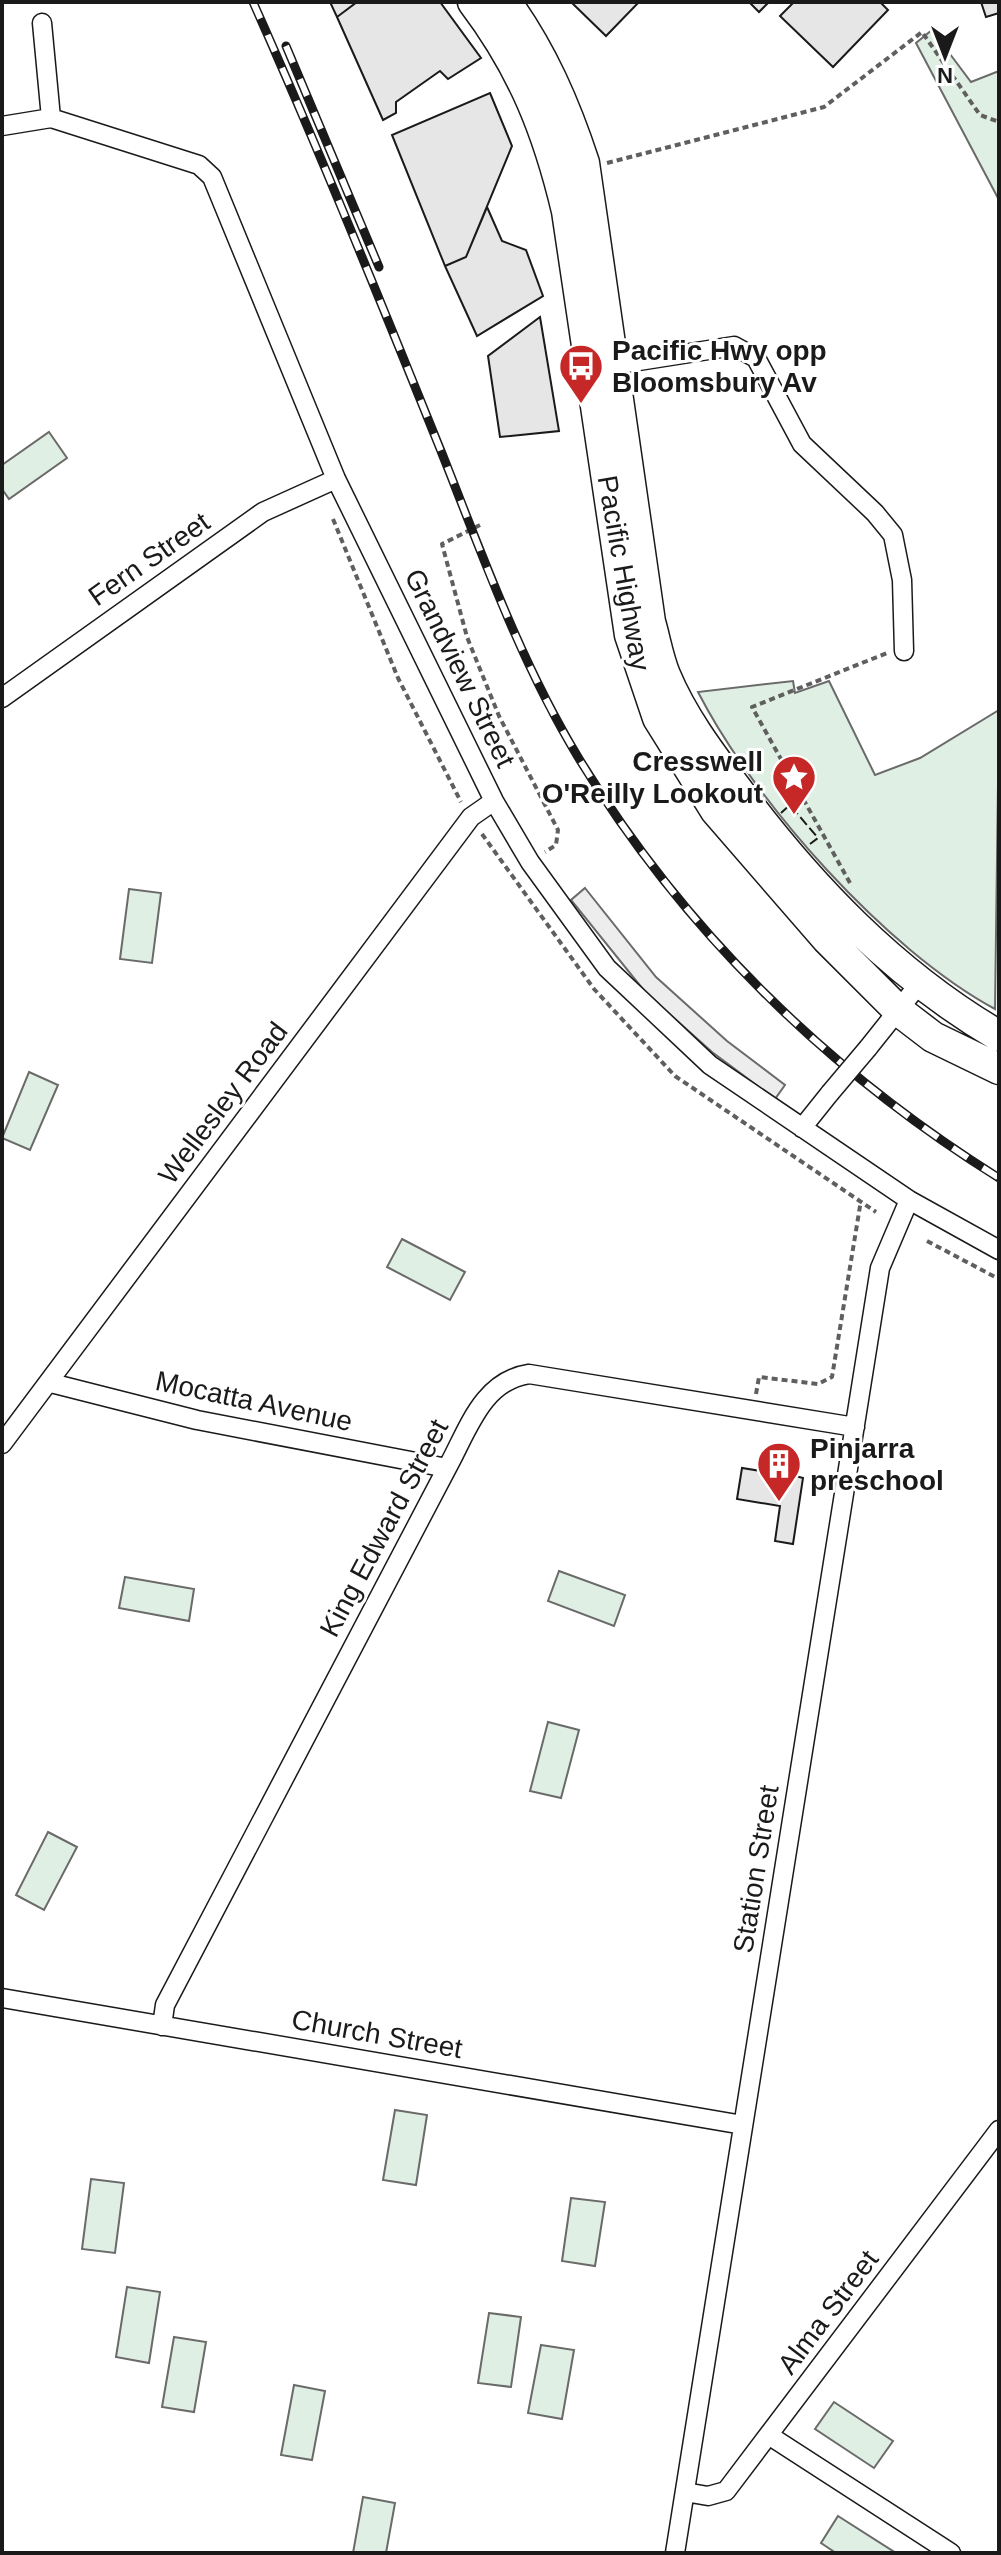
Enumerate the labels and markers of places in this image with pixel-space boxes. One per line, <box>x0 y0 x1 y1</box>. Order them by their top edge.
place label: Pacific Hwy opp Bloomsbury Av <box>612 335 827 398</box>
bus stop icon: Pacific Hwy opp Bloomsbury Av <box>557 342 605 405</box>
place label: Cresswell O'Reilly Lookout <box>542 746 763 809</box>
place icon: Cresswell O'Reilly Lookout <box>770 753 818 816</box>
place label: Pinjarra preschool <box>810 1433 944 1496</box>
building icon: Pinjarra preschool <box>755 1440 803 1503</box>

